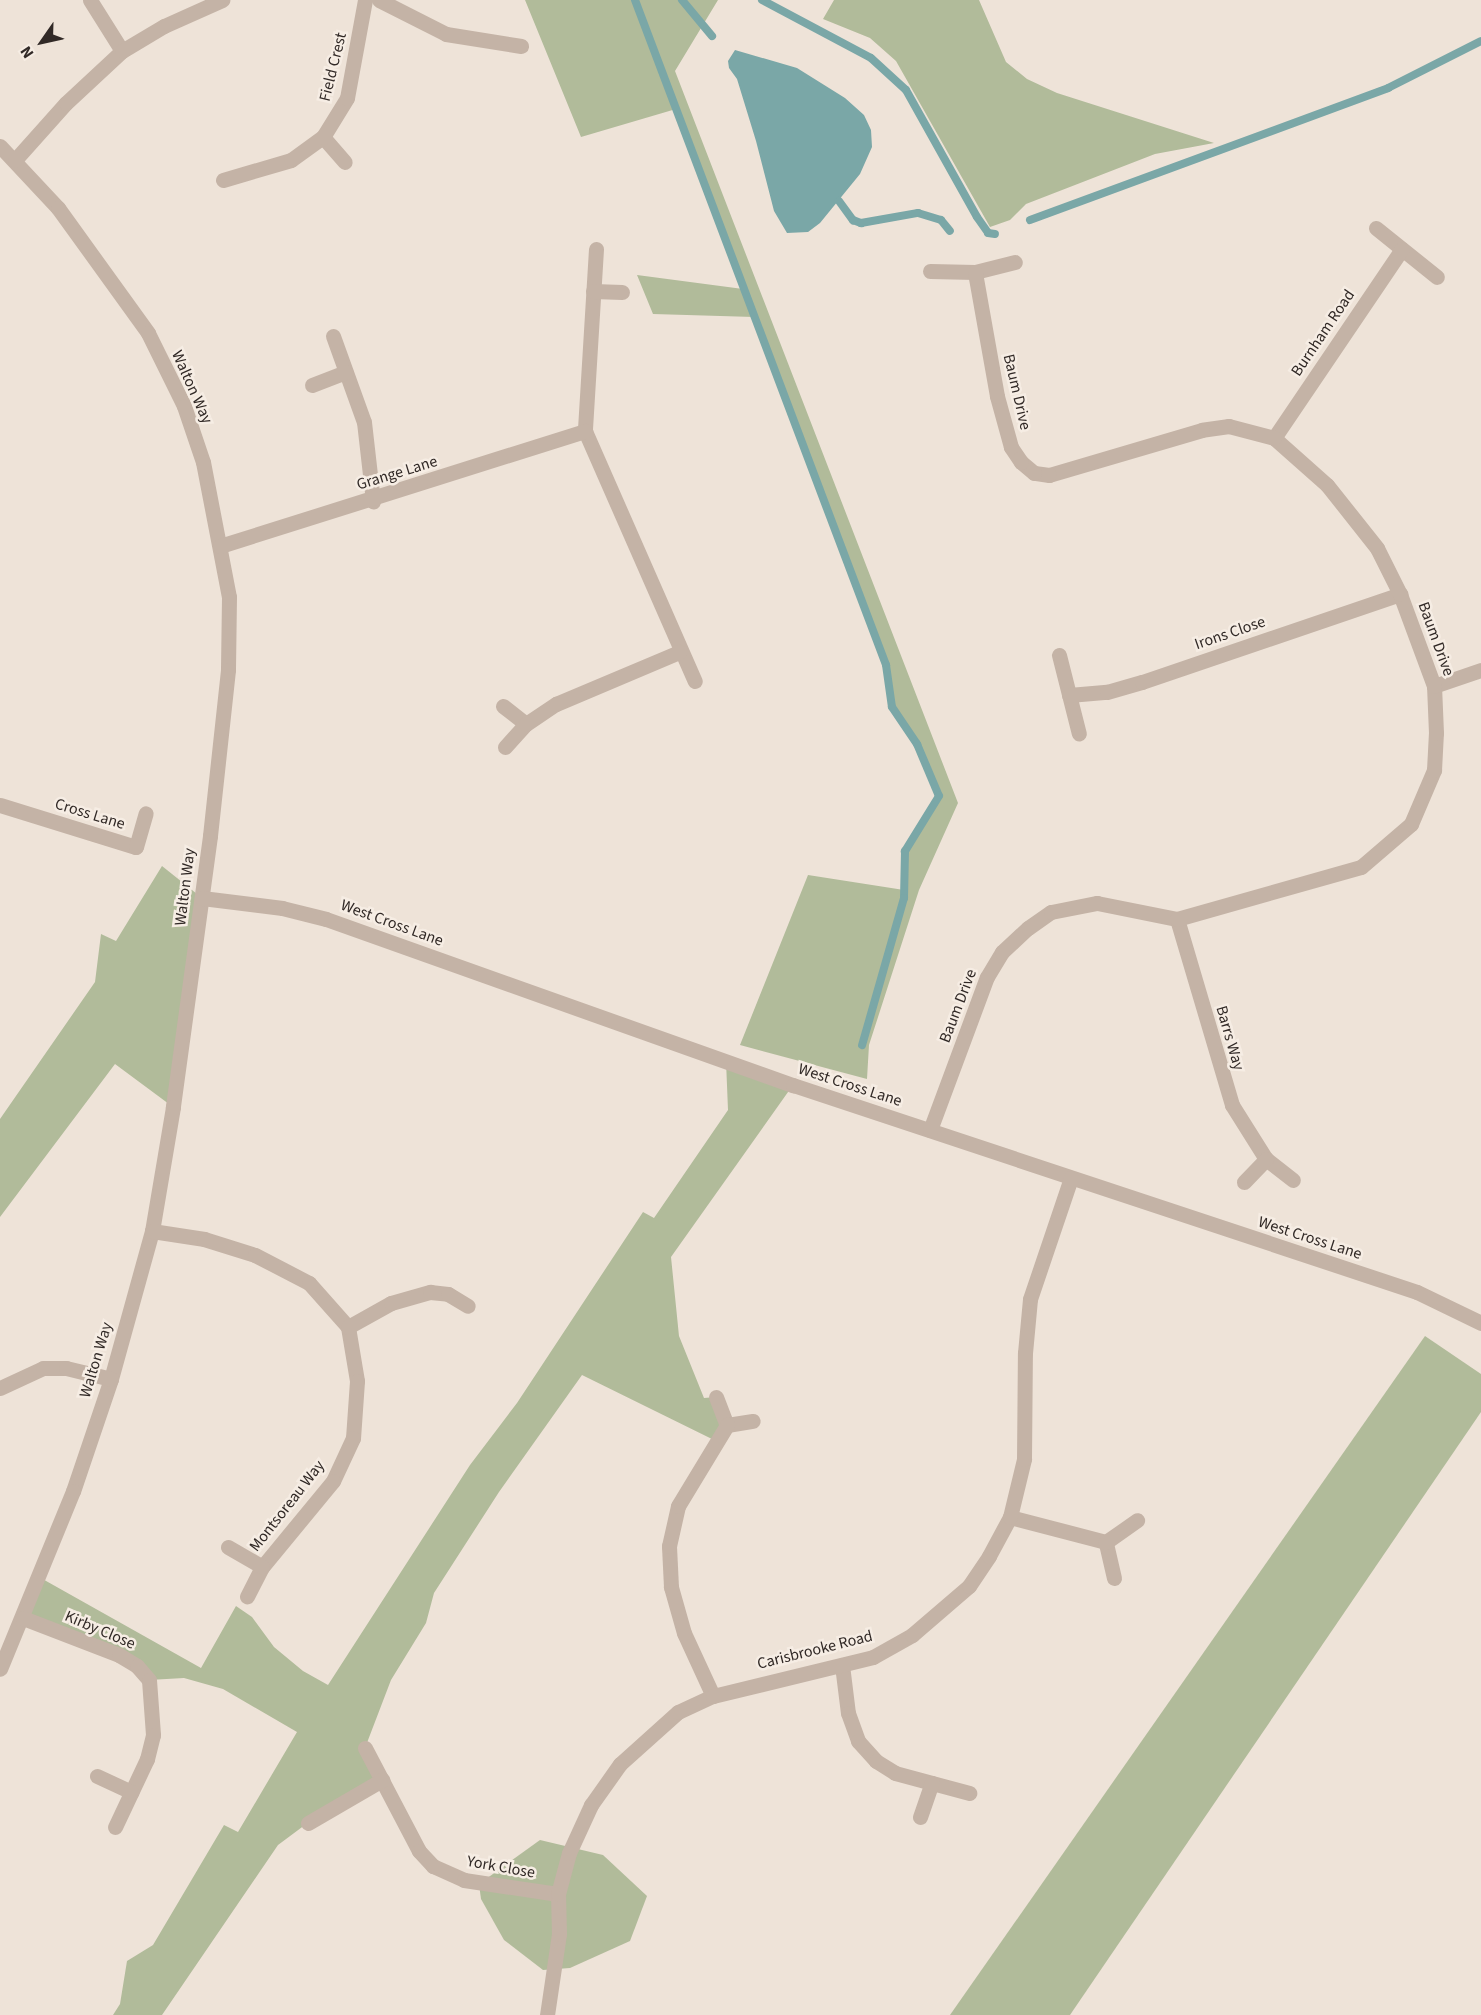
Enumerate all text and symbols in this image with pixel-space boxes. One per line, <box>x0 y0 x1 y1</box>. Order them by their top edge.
north arrow <box>12 12 72 72</box>
street label: Field Crest <box>315 31 351 103</box>
text: N <box>15 42 39 63</box>
street label: Burnham Road <box>1287 286 1359 380</box>
street label: Walton Way <box>167 347 217 427</box>
street label: Baum Drive <box>999 352 1035 432</box>
street label: Grange Lane <box>354 452 440 494</box>
street label: Baum Drive <box>1414 599 1458 679</box>
street label: Irons Close <box>1192 612 1268 654</box>
street label: Cross Lane <box>53 794 127 834</box>
street label: Walton Way <box>171 847 199 927</box>
street label: West Cross Lane <box>338 896 446 950</box>
street label: Baum Drive <box>935 966 981 1046</box>
street label: Barrs Way <box>1212 1004 1248 1072</box>
street label: West Cross Lane <box>796 1059 904 1111</box>
street label: West Cross Lane <box>1256 1212 1364 1264</box>
street label: Walton Way <box>75 1320 117 1400</box>
street label: Montsoreau Way <box>245 1457 329 1555</box>
street label: Kirby Close <box>62 1607 138 1653</box>
street label: Carisbrooke Road <box>755 1626 875 1674</box>
street label: York Close <box>465 1852 537 1882</box>

